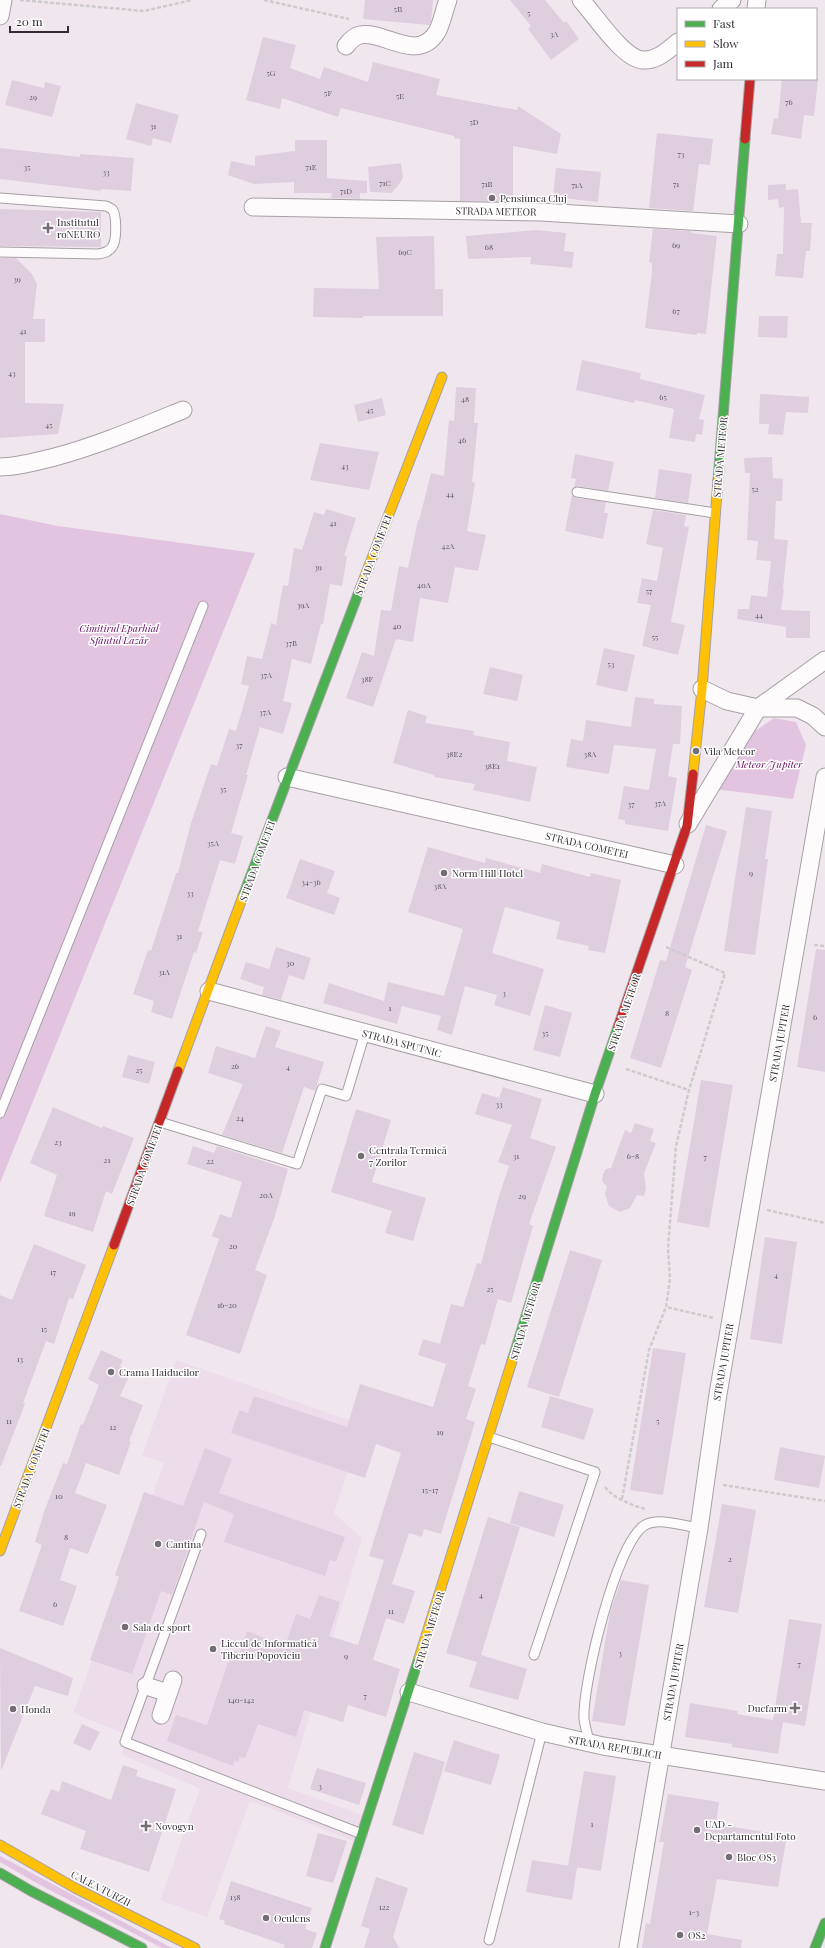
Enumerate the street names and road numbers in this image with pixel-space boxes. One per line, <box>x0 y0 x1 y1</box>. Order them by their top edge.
street label: STRADA METEOR <box>455 203 537 219</box>
street label: STRADA METEOR <box>710 416 731 498</box>
street label: STRADA COMETEI <box>351 513 395 597</box>
street label: STRADA COMETEI <box>236 819 278 903</box>
street label: STRADA COMETEI <box>544 829 630 861</box>
street label: STRADA METEOR <box>604 971 644 1053</box>
street label: STRADA JUPITER <box>765 1003 793 1083</box>
street label: STRADA SPUTNIC <box>361 1026 443 1060</box>
street label: STRADA COMETEI <box>123 1123 165 1207</box>
street label: STRADA METEOR <box>506 1280 544 1362</box>
street label: STRADA JUPITER <box>709 1322 737 1402</box>
street label: STRADA COMETEI <box>9 1426 53 1510</box>
street label: STRADA METEOR <box>410 1589 448 1671</box>
street label: STRADA JUPITER <box>659 1642 687 1722</box>
street label: STRADA REPUBLICII <box>567 1732 663 1762</box>
street label: CALEA TURZII <box>69 1867 133 1909</box>

